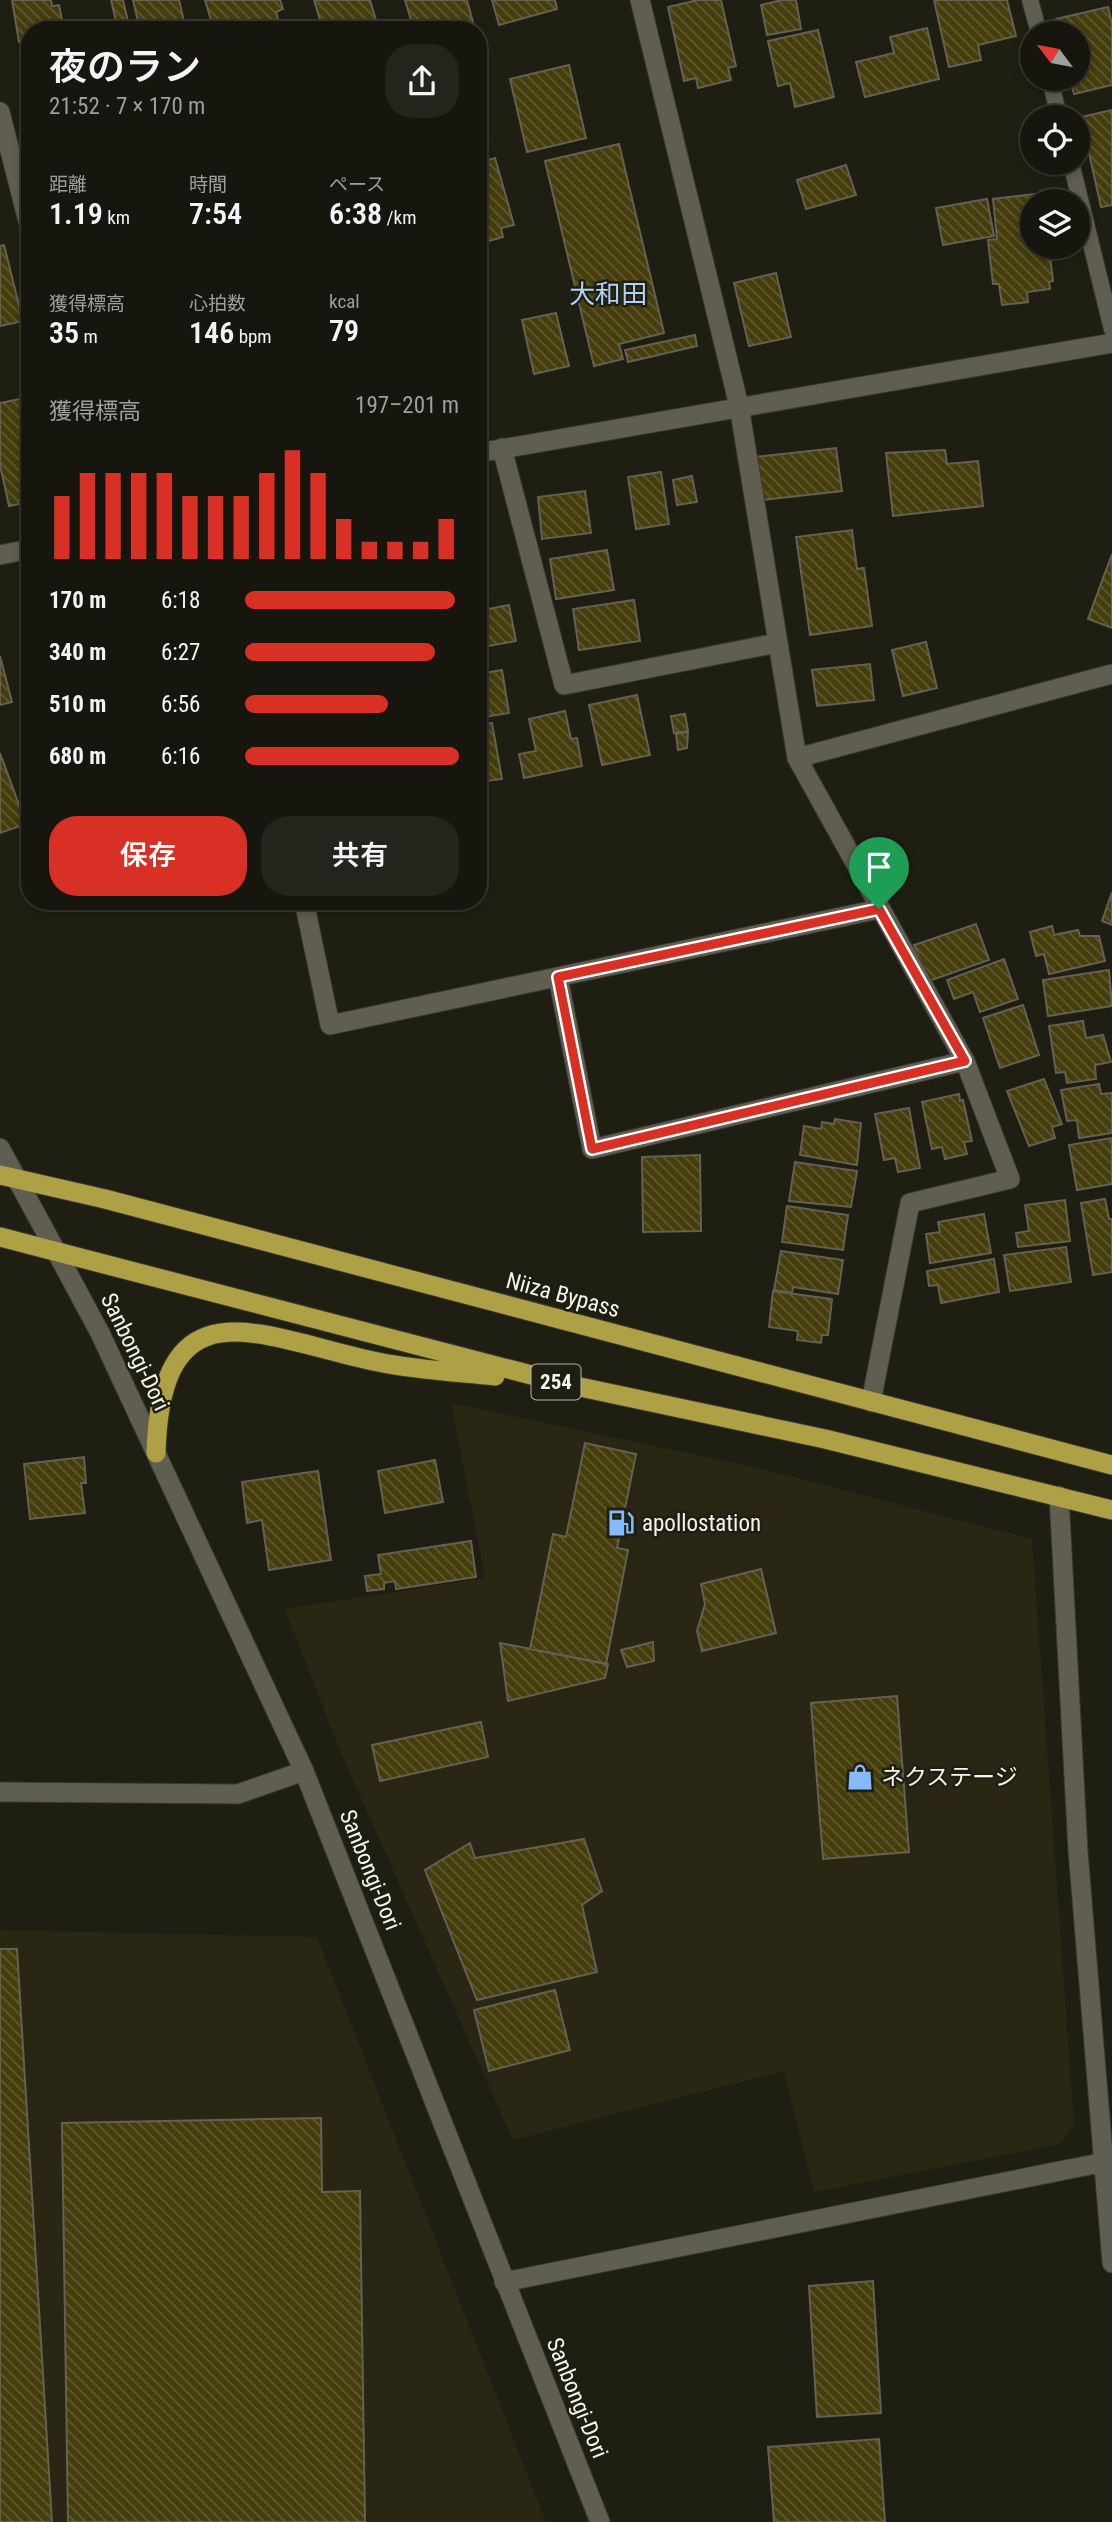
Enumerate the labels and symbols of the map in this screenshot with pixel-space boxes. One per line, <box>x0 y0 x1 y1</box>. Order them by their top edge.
north arrow <box>1020 21 1090 91</box>
district label: 大和田 <box>569 279 647 309</box>
pin <box>849 837 909 909</box>
street label: Niiza Bypass <box>503 1267 623 1323</box>
street label: Sanbongi-Dori <box>95 1289 175 1415</box>
road number: 254 <box>532 1364 580 1400</box>
fuel station icon: apollostation <box>606 1508 636 1538</box>
place label: apollostation <box>642 1510 761 1537</box>
shop icon: ネクステージ <box>845 1762 875 1792</box>
place label: ネクステージ <box>881 1764 1018 1791</box>
street label: Sanbongi-Dori <box>334 1806 406 1934</box>
street label: Sanbongi-Dori <box>541 2334 613 2462</box>

